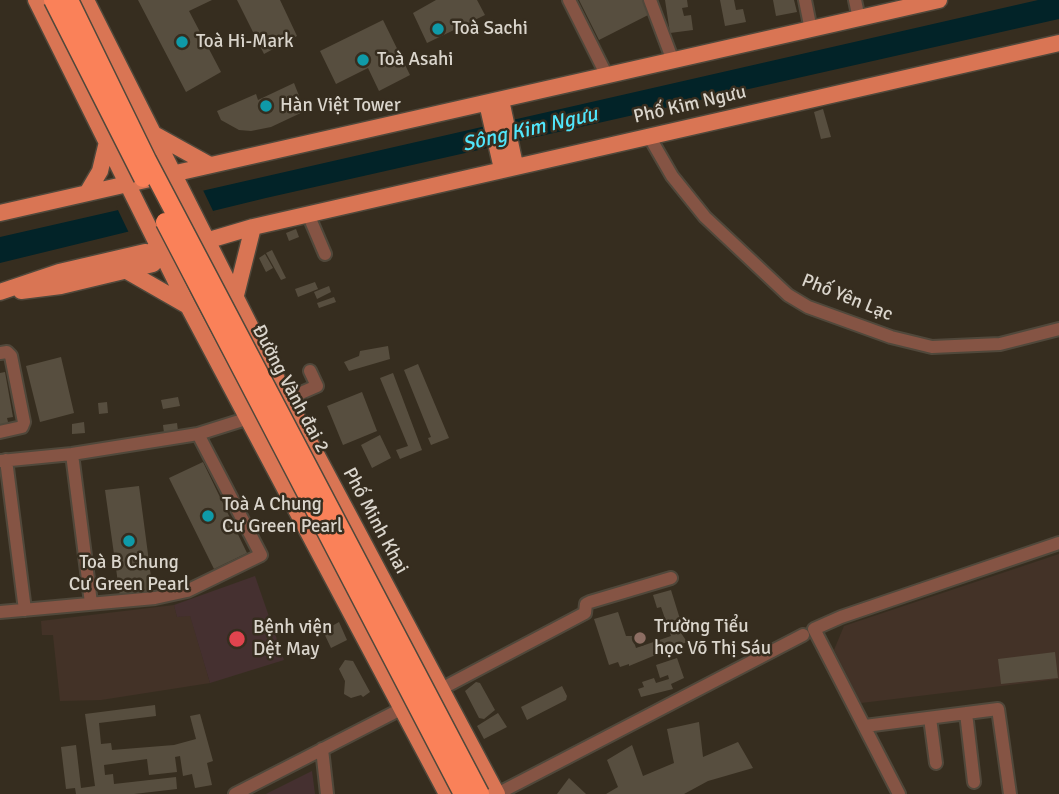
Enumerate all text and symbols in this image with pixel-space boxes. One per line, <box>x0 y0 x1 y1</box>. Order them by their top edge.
place label: Toà Sachi <box>452 18 528 40</box>
marker: Toà Sachi <box>430 21 446 37</box>
place label: Toà Hi-Mark <box>196 31 294 53</box>
marker: Toà Hi-Mark <box>174 34 190 50</box>
place label: Toà Asahi <box>377 49 454 71</box>
marker: Toà Asahi <box>355 52 371 68</box>
street label: Phố Kim Ngưu <box>631 81 749 129</box>
place label: Hàn Việt Tower <box>280 95 401 117</box>
marker: Hàn Việt Tower <box>258 98 274 114</box>
water label: Sông Kim Ngưu <box>460 102 600 158</box>
street label: Phố Yên Lạc <box>798 269 896 327</box>
street label: Đường Vành đai 2 <box>247 321 333 457</box>
street label: Phố Minh Khai <box>337 464 413 578</box>
place label: Toà A Chung Cư Green Pearl <box>222 494 343 538</box>
marker: Toà A Chung Cư Green Pearl <box>200 508 216 524</box>
marker: Toà B Chung Cư Green Pearl <box>121 533 137 549</box>
place label: Toà B Chung Cư Green Pearl <box>69 552 189 596</box>
place label: Trường Tiểu học Võ Thị Sáu <box>654 616 771 660</box>
place label: Bệnh viện Dệt May <box>253 617 332 661</box>
marker: Bệnh viện Dệt May <box>227 629 247 649</box>
marker: Trường Tiểu học Võ Thị Sáu <box>632 630 648 646</box>

